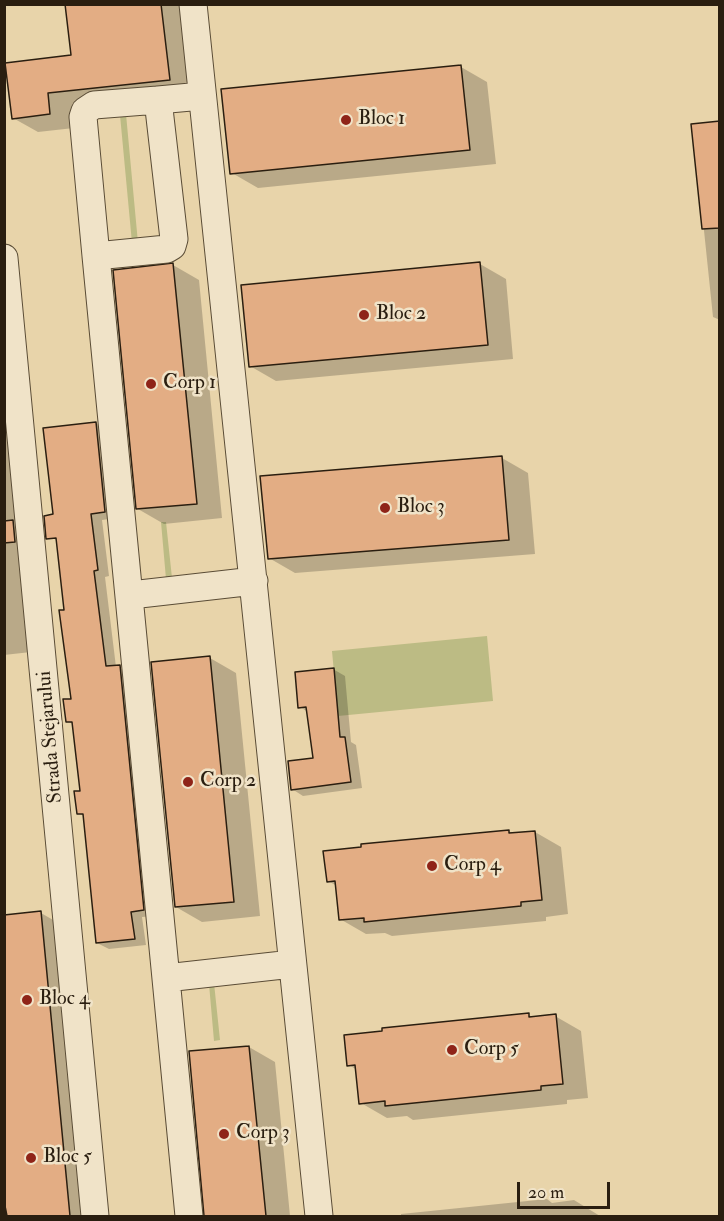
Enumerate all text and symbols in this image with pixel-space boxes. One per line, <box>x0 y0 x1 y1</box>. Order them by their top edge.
place label: Bloc 1 <box>358 108 405 132</box>
marker: Bloc 1 <box>339 113 353 127</box>
place label: Bloc 2 <box>376 303 426 327</box>
marker: Bloc 2 <box>357 308 371 322</box>
place label: Corp 1 <box>163 372 216 396</box>
marker: Corp 1 <box>144 377 158 391</box>
place label: Bloc 3 <box>397 496 445 520</box>
marker: Bloc 3 <box>378 501 392 515</box>
street label: Strada Stejarului <box>33 670 69 804</box>
place label: Corp 2 <box>200 770 256 794</box>
marker: Corp 2 <box>181 775 195 789</box>
place label: Corp 4 <box>444 854 501 878</box>
marker: Corp 4 <box>425 859 439 873</box>
place label: Bloc 4 <box>39 988 90 1012</box>
marker: Bloc 4 <box>20 993 34 1007</box>
place label: Corp 5 <box>464 1038 519 1062</box>
marker: Corp 5 <box>445 1043 459 1057</box>
place label: Corp 3 <box>236 1122 290 1146</box>
marker: Corp 3 <box>217 1127 231 1141</box>
place label: Bloc 5 <box>43 1146 92 1170</box>
marker: Bloc 5 <box>24 1151 38 1165</box>
scale bar <box>520 1170 613 1208</box>
text: 20 m <box>528 1181 564 1204</box>

